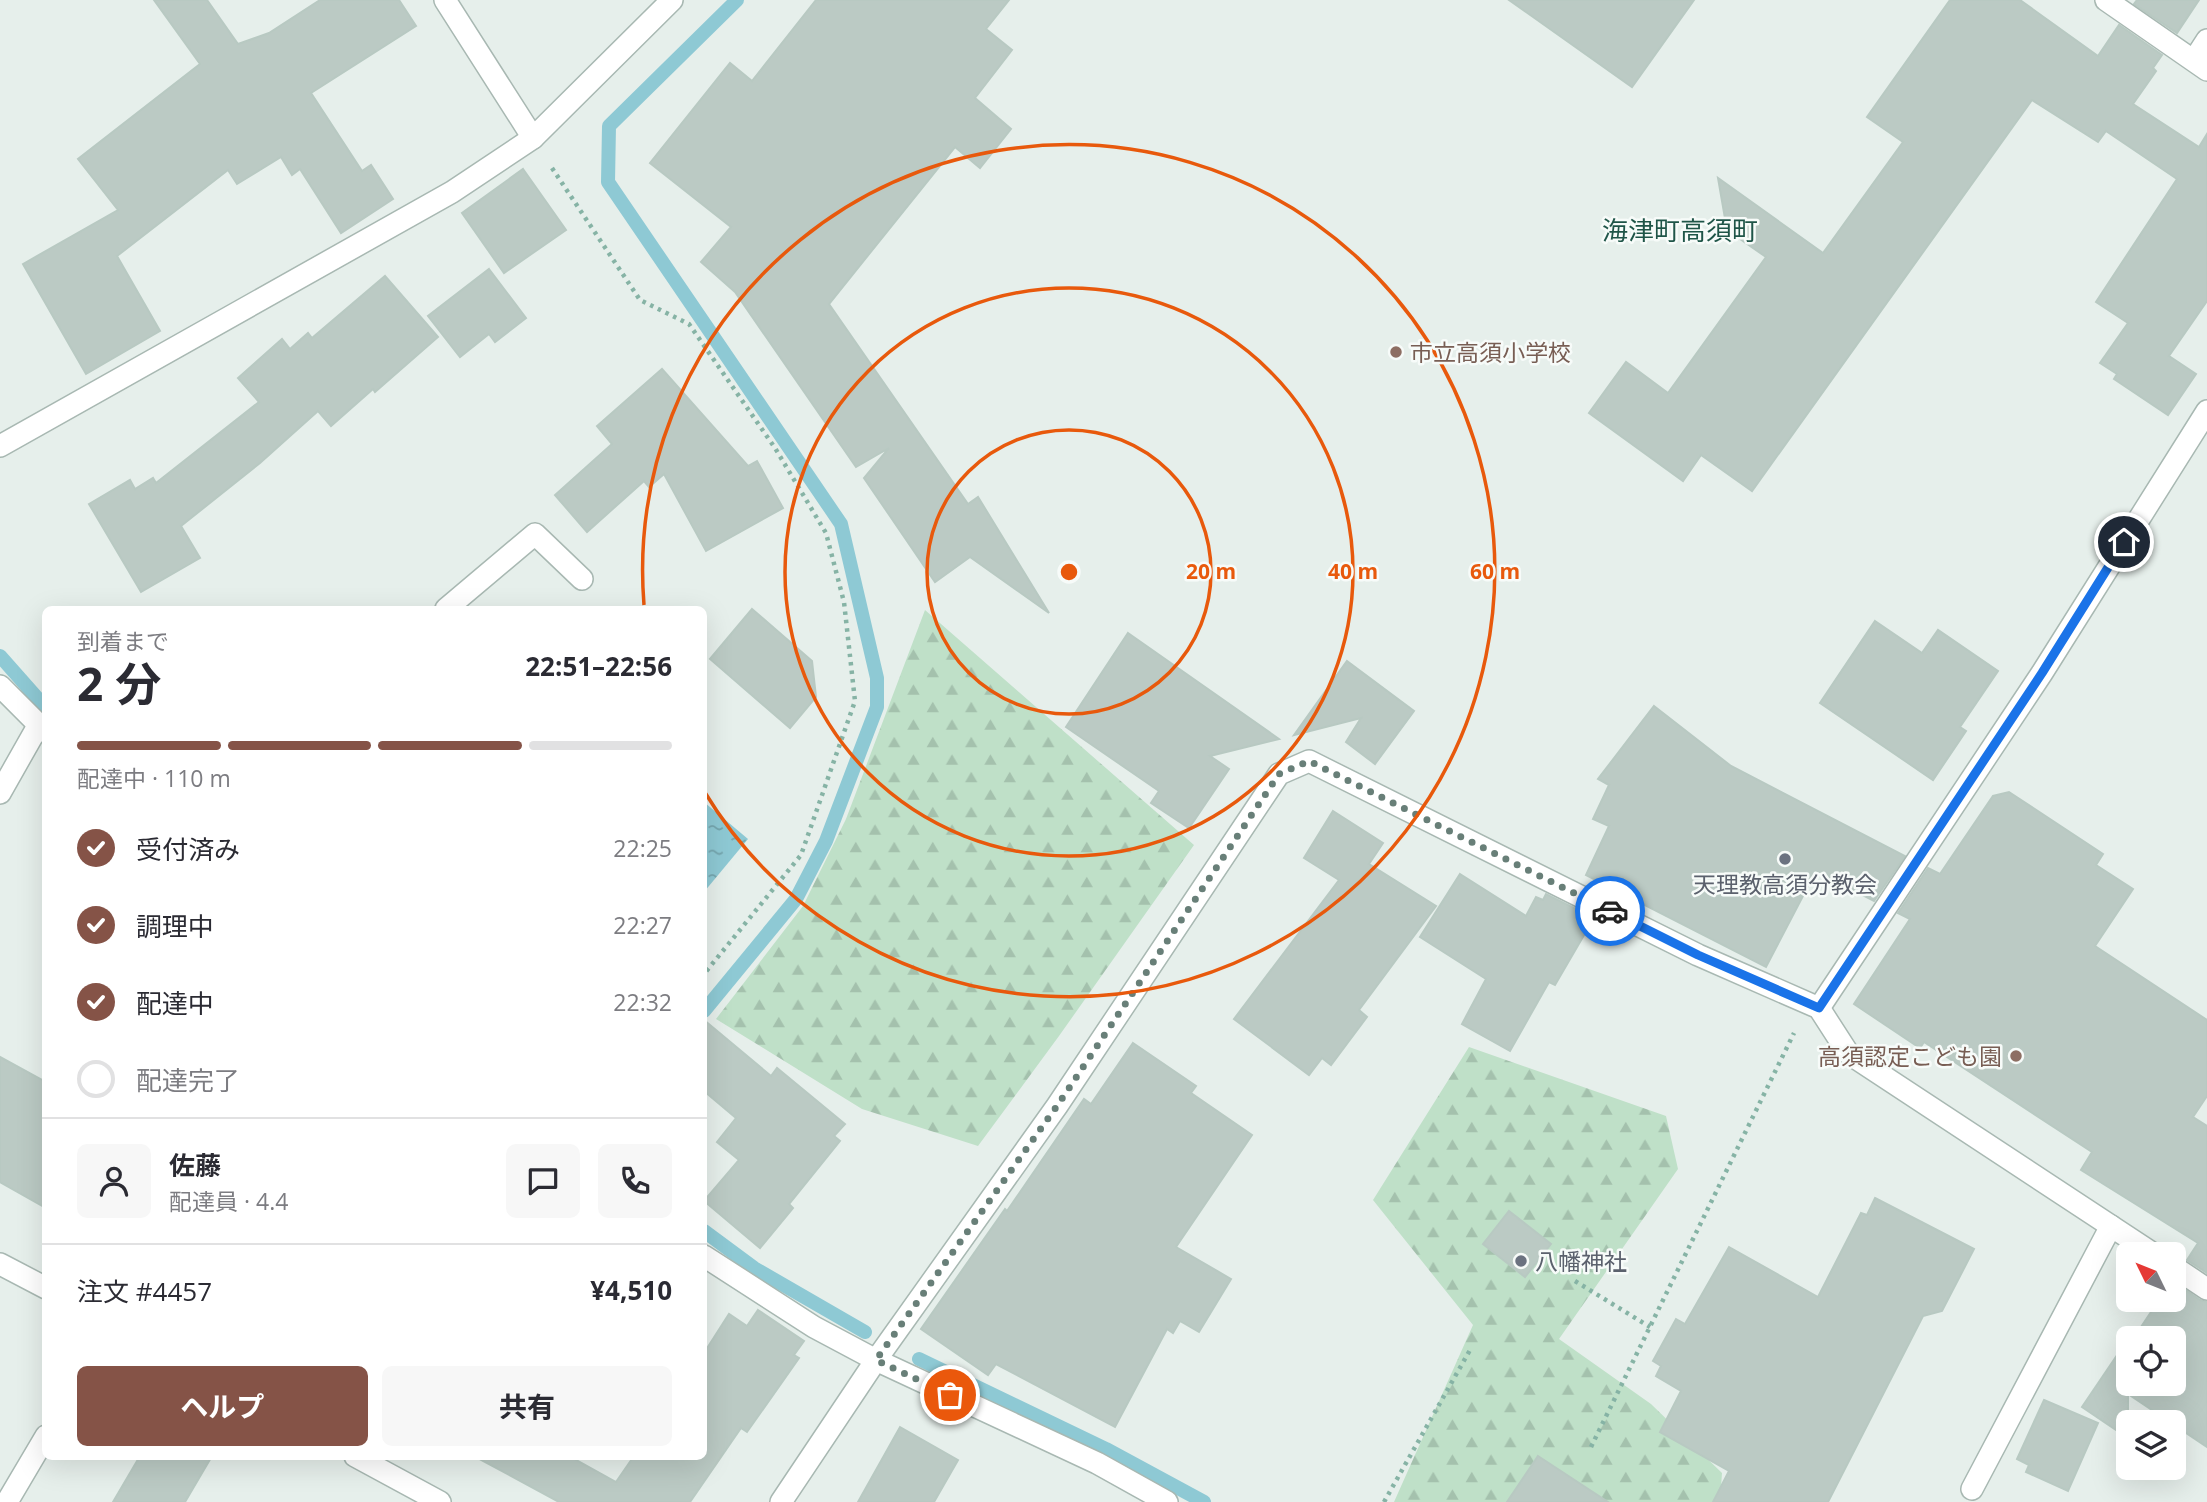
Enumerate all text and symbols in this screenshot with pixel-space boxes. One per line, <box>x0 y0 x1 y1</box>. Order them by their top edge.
district label: 海津町高須町 <box>1602 212 1758 248</box>
place label: 市立高須小学校 <box>1410 336 1571 368</box>
marker: 市立高須小学校 <box>1388 344 1404 360</box>
pin <box>2094 512 2154 572</box>
icon: home <box>2105 523 2143 561</box>
text: 20 m <box>1186 557 1236 585</box>
text: 40 m <box>1328 557 1378 585</box>
text: 60 m <box>1470 557 1520 585</box>
centre of rings <box>1057 560 1081 584</box>
text: 到着まで <box>77 625 169 657</box>
text: 22:51–22:56 <box>525 648 672 684</box>
text: 2 分 <box>77 652 161 714</box>
text: 配達中 · 110 m <box>77 762 231 794</box>
icon: check <box>77 829 115 867</box>
text: 受付済み <box>136 831 240 867</box>
text: 22:25 <box>613 832 672 864</box>
marker: 天理教高須分教会 <box>1777 851 1793 867</box>
place label: 天理教高須分教会 <box>1693 868 1877 900</box>
courier <box>1575 876 1645 946</box>
icon: car <box>1591 892 1629 930</box>
icon: check <box>77 906 115 944</box>
text: 調理中 <box>136 908 214 944</box>
text: 22:27 <box>613 909 672 941</box>
icon: check <box>77 983 115 1021</box>
text: 配達中 <box>136 985 214 1021</box>
text: 22:32 <box>613 986 672 1018</box>
place label: 高須認定こども園 <box>1818 1040 2002 1072</box>
marker: 高須認定こども園 <box>2008 1048 2024 1064</box>
text: 配達完了 <box>136 1062 240 1098</box>
button: person <box>77 1144 151 1218</box>
button: chat <box>506 1144 580 1218</box>
button: phone <box>598 1144 672 1218</box>
text: 佐藤 <box>169 1147 221 1183</box>
text: 配達員 · 4.4 <box>169 1185 288 1217</box>
north arrow <box>2116 1242 2186 1312</box>
map controls <box>2116 1242 2186 1480</box>
place label: 八幡神社 <box>1535 1245 1627 1277</box>
marker: 八幡神社 <box>1513 1253 1529 1269</box>
text: ¥4,510 <box>590 1272 672 1308</box>
text: 注文 #4457 <box>77 1273 212 1309</box>
button: locate <box>2116 1326 2186 1396</box>
pin <box>920 1365 980 1425</box>
button: ヘルプ <box>77 1366 368 1446</box>
button: 共有 <box>382 1366 672 1446</box>
icon: bag <box>931 1376 969 1414</box>
button: layers <box>2116 1410 2186 1480</box>

